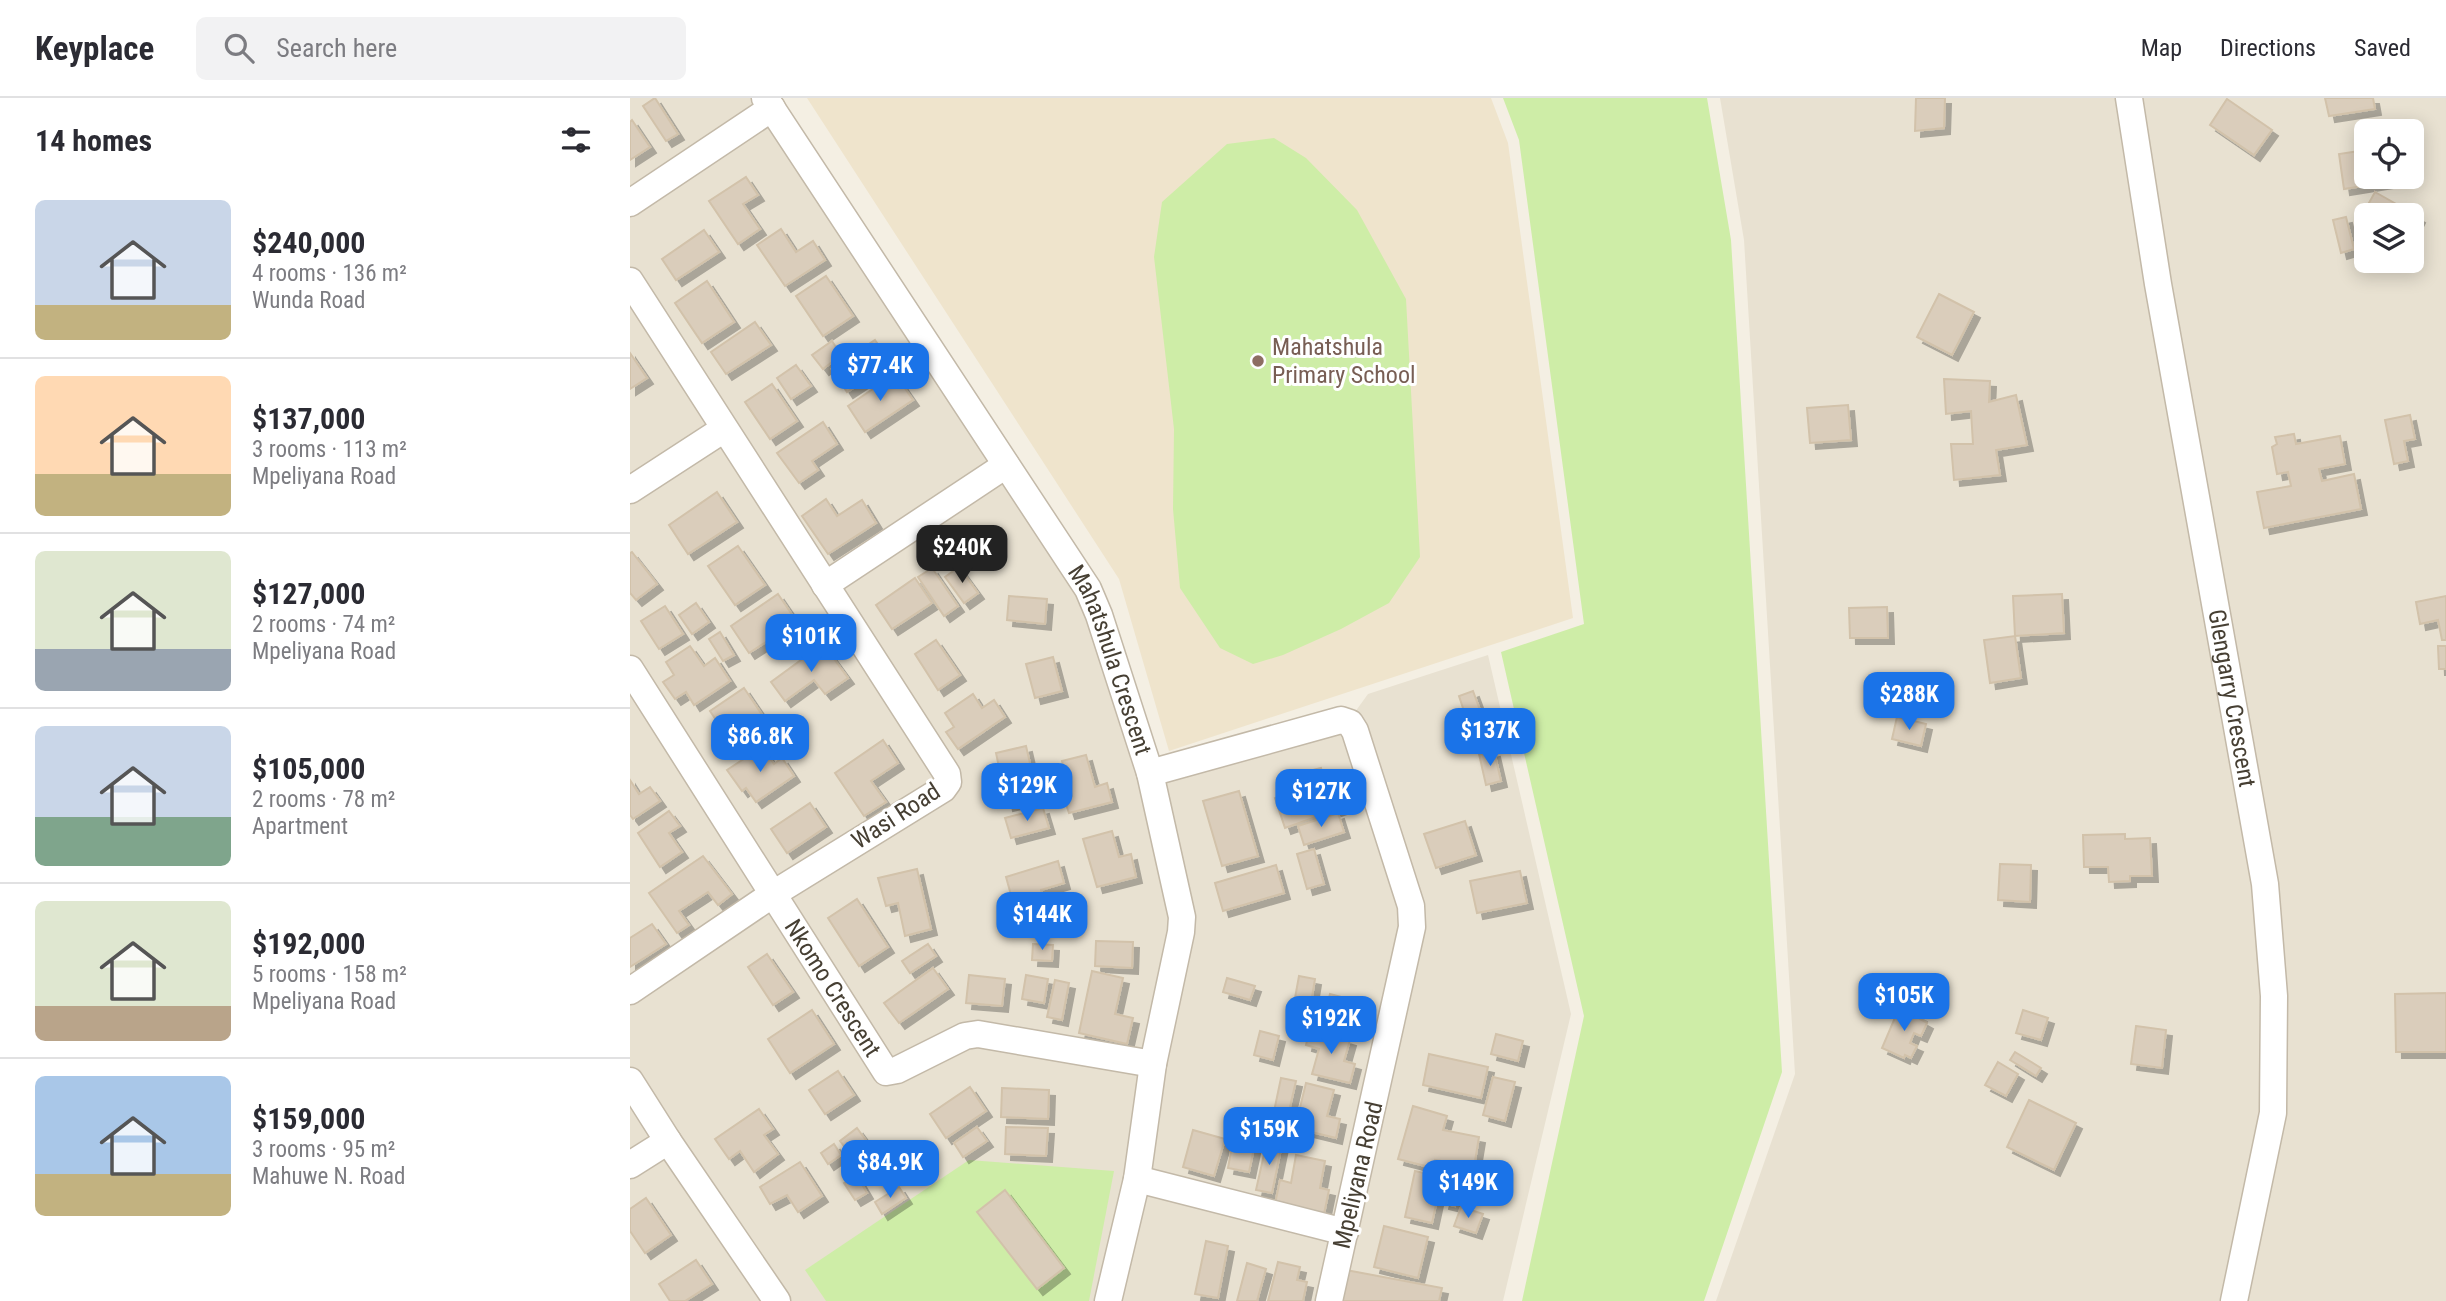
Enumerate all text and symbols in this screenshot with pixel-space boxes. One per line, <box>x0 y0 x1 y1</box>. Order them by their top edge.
search box <box>196 17 686 80</box>
text: Keyplace <box>35 29 154 68</box>
icon: search <box>220 29 258 67</box>
text: Search here <box>276 33 397 63</box>
text: Map <box>2141 34 2182 62</box>
text: Directions <box>2220 34 2316 62</box>
text: Saved <box>2354 34 2411 62</box>
map controls <box>2354 119 2424 273</box>
button: locate <box>2354 119 2424 189</box>
icon: filters <box>557 121 595 159</box>
text: 14 homes <box>35 123 152 158</box>
button: layers <box>2354 203 2424 273</box>
text: $240,000 <box>252 225 365 260</box>
icon: home <box>91 228 175 312</box>
text: 4 rooms · 136 m² <box>252 260 407 287</box>
text: Wunda Road <box>252 287 365 314</box>
place label: Mahatshula Primary School <box>1272 333 1415 389</box>
pin: $77.4K <box>823 344 937 403</box>
text: $77.4K <box>847 352 913 379</box>
marker: Mahatshula Primary School <box>1250 353 1266 369</box>
text: $137,000 <box>252 401 365 436</box>
icon: home <box>91 404 175 488</box>
text: 3 rooms · 113 m² <box>252 436 407 463</box>
text: Mpeliyana Road <box>252 463 396 490</box>
pin: $240K <box>913 526 1011 585</box>
text: $240K <box>932 534 992 561</box>
street label: Mahatshula Crescent <box>1062 560 1157 759</box>
text: $127,000 <box>252 576 365 611</box>
icon: home <box>91 579 175 663</box>
street label: Glengarry Crescent <box>2202 607 2261 789</box>
text: 2 rooms · 74 m² <box>252 611 395 638</box>
pin: $101K <box>762 614 860 674</box>
text: $101K <box>781 623 841 650</box>
text: Mpeliyana Road <box>252 638 396 665</box>
pin: $288K <box>1860 672 1958 732</box>
text: $288K <box>1879 681 1939 708</box>
pin: $137K <box>1441 708 1539 768</box>
pin: $86.8K <box>703 714 817 774</box>
text: $137K <box>1460 717 1520 744</box>
text: $86.8K <box>727 723 793 750</box>
text: $105,000 <box>252 751 365 786</box>
icon: home <box>91 754 175 838</box>
pin: $129K <box>978 764 1076 823</box>
pin: $127K <box>1272 770 1370 829</box>
text: $129K <box>997 772 1057 799</box>
street label: Wasi Road <box>847 777 945 855</box>
text: $127K <box>1291 778 1351 805</box>
text: 2 rooms · 78 m² <box>252 786 395 813</box>
text: Apartment <box>252 813 348 840</box>
pin: $144K <box>993 892 1091 952</box>
text: $144K <box>1012 901 1072 928</box>
street label: Nkomo Crescent <box>779 914 887 1062</box>
text: $192,000 <box>252 926 365 961</box>
icon: home <box>91 929 175 1013</box>
text: 5 rooms · 158 m² <box>252 961 407 988</box>
pin: $105K <box>1855 974 1953 1033</box>
text: $105K <box>1874 982 1934 1009</box>
text: Mpeliyana Road <box>252 988 396 1015</box>
pin: $192K <box>1282 996 1380 1056</box>
text: $192K <box>1301 1005 1361 1032</box>
street label: Mpeliyana Road <box>1327 1099 1389 1251</box>
text: $159,000 <box>252 1101 365 1136</box>
icon: home <box>91 1104 175 1188</box>
pin: $159K <box>1220 1108 1318 1167</box>
text: $159K <box>1239 1116 1299 1143</box>
text: 3 rooms · 95 m² <box>252 1136 395 1163</box>
pin: $84.9K <box>833 1140 947 1200</box>
text: $84.9K <box>857 1149 923 1176</box>
pin: $149K <box>1419 1160 1517 1220</box>
text: Mahuwe N. Road <box>252 1163 405 1190</box>
text: $149K <box>1438 1169 1498 1196</box>

